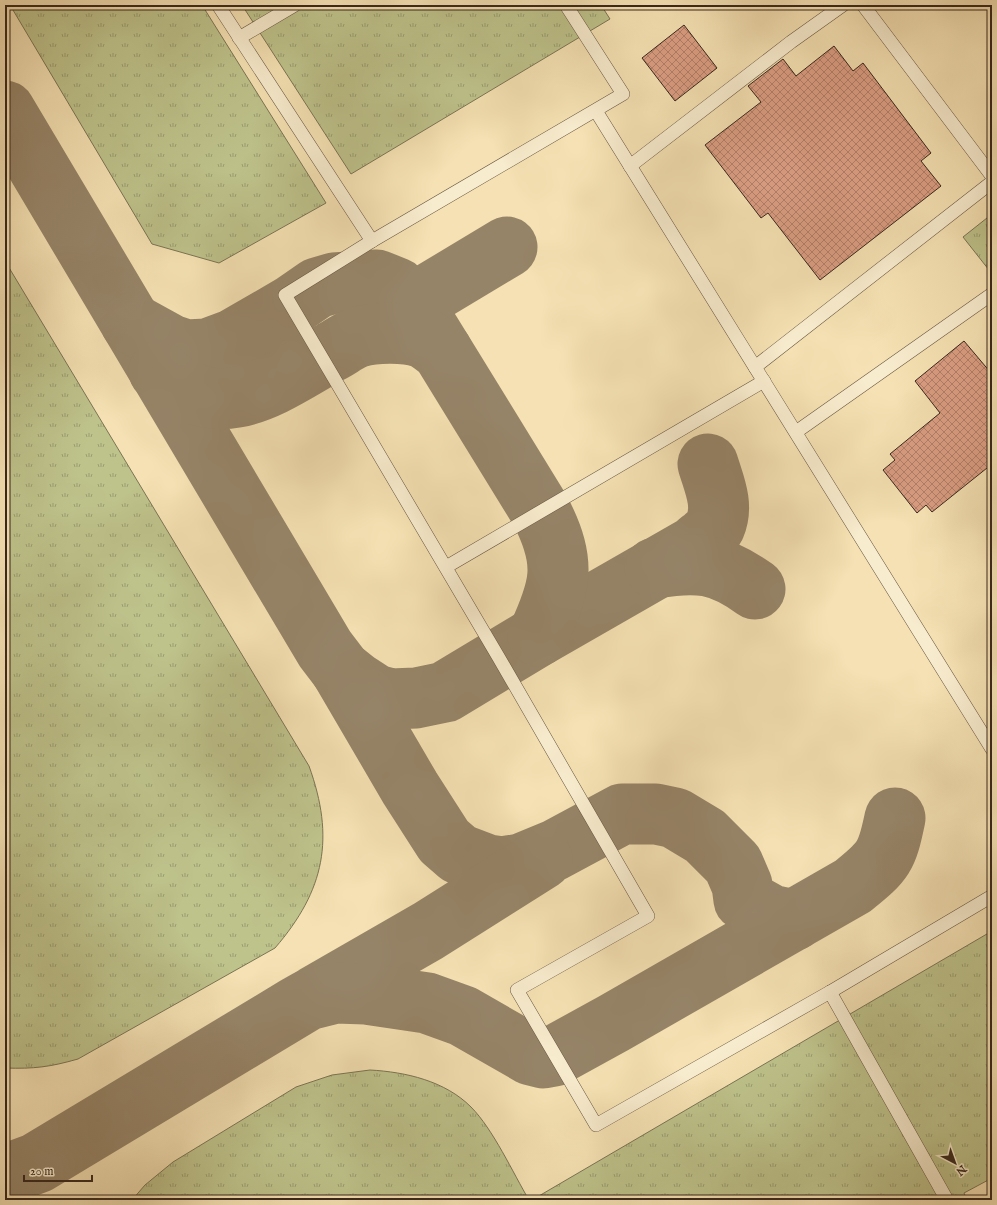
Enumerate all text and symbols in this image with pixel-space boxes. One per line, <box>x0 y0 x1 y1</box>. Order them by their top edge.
north arrow <box>935 1143 975 1183</box>
scale bar <box>24 1157 92 1183</box>
text: N <box>952 1161 970 1179</box>
text: 20 m <box>30 1164 53 1179</box>

